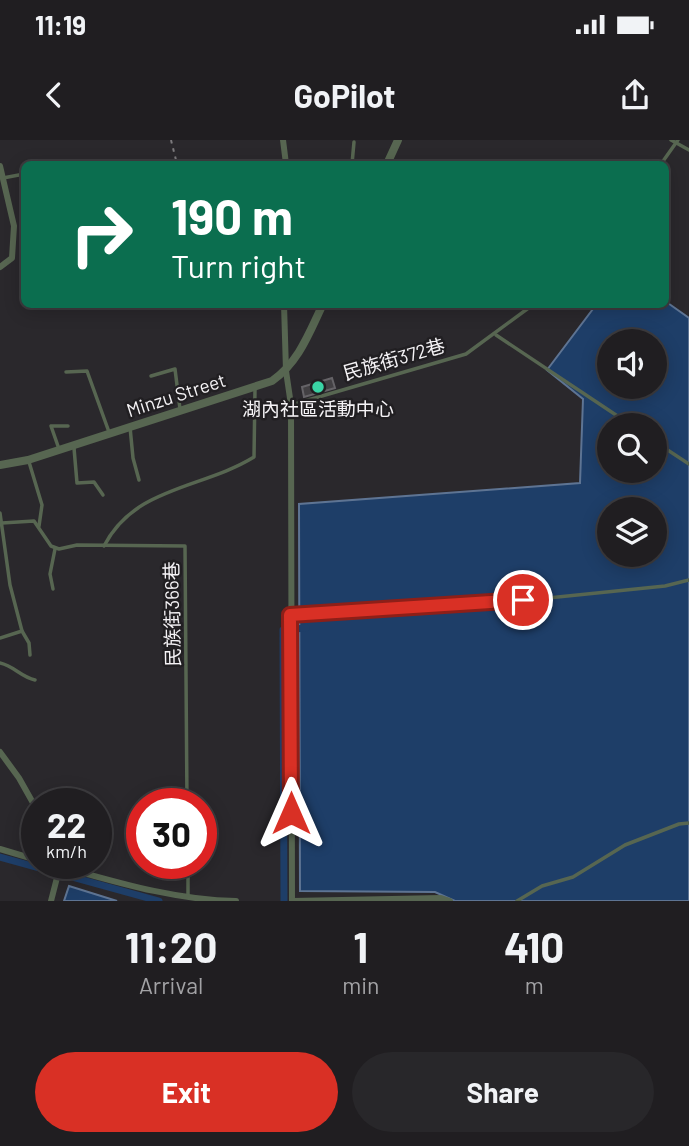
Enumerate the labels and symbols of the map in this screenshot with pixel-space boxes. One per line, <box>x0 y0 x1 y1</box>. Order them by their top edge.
street label: 民族街372巷 <box>340 333 447 384</box>
street label: Minzu Street <box>123 368 228 421</box>
marker: 湖內社區活動中心 <box>310 379 326 395</box>
place label: 湖內社區活動中心 <box>242 397 394 420</box>
street label: 民族街366巷 <box>159 561 184 667</box>
pin <box>493 570 553 630</box>
position arrow <box>254 776 328 850</box>
speed limit sign: 30 <box>126 788 217 879</box>

